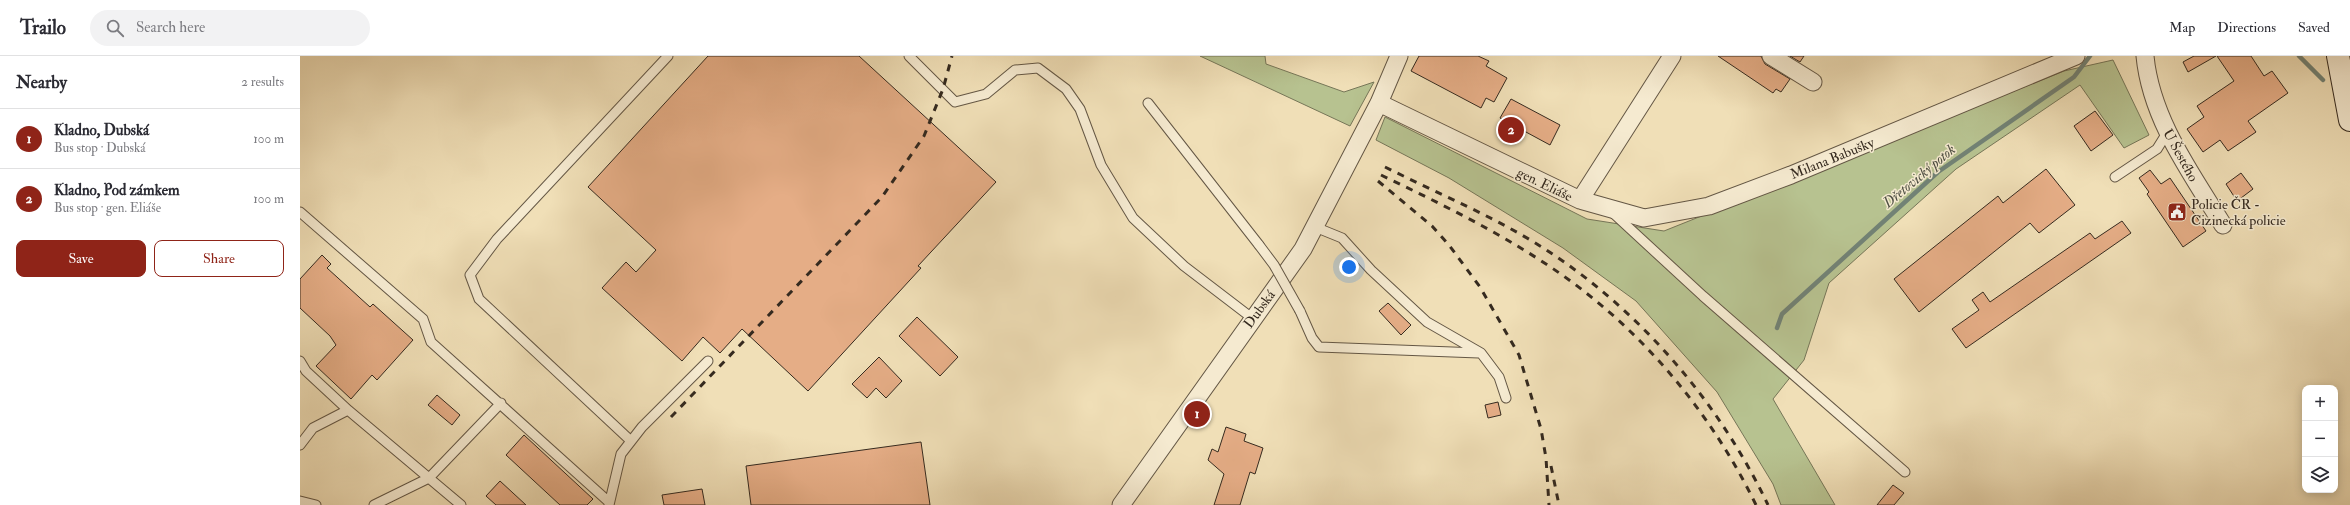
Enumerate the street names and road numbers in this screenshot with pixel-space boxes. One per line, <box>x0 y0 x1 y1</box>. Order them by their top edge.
street label: U Šestého <box>2159 125 2203 185</box>
street label: Milana Babušky <box>1788 134 1878 184</box>
street label: gen. Eliáše <box>1514 164 1575 205</box>
street label: Dubská <box>1240 287 1279 332</box>

